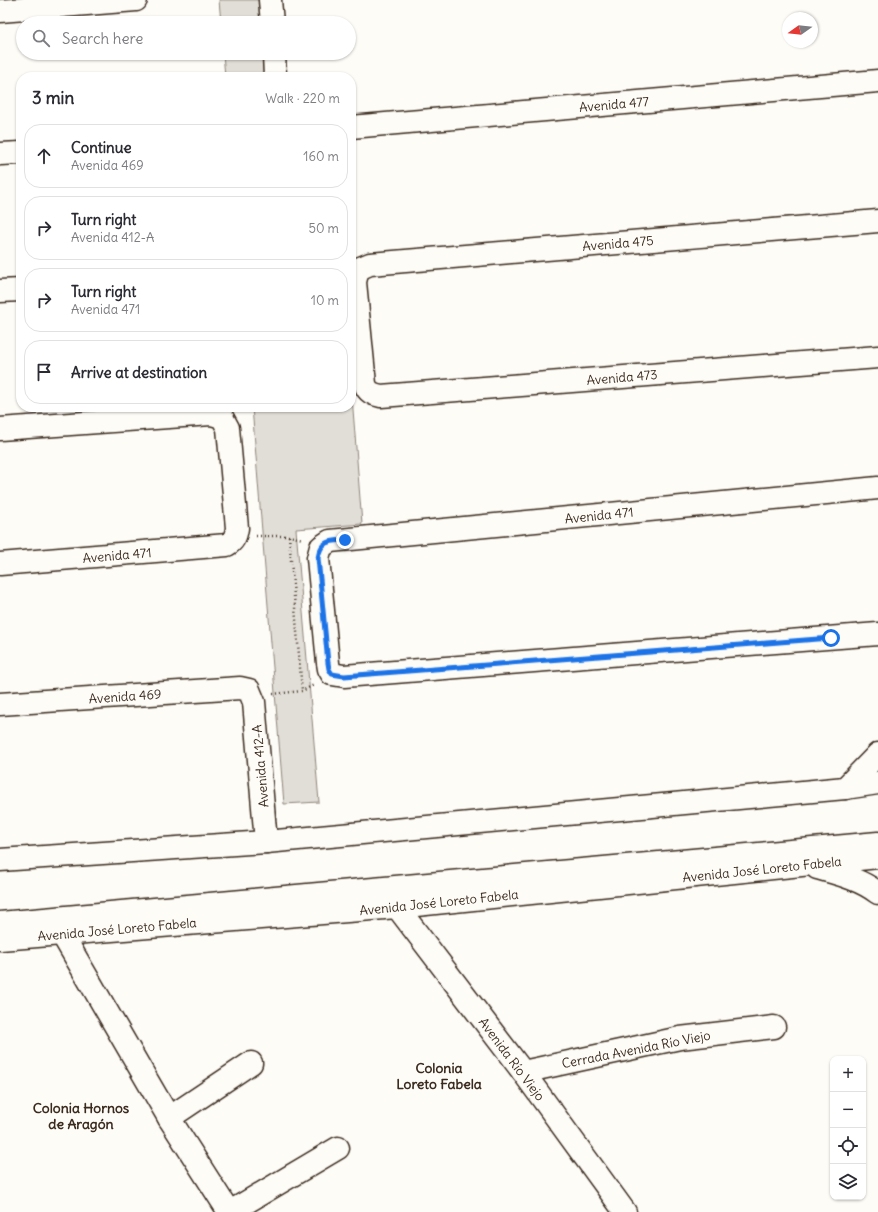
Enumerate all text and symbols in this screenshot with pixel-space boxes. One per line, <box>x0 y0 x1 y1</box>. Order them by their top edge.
north arrow <box>782 12 818 48</box>
search box <box>16 16 356 60</box>
icon: search <box>30 27 52 49</box>
text: Search here <box>62 29 143 48</box>
text: 3 min <box>32 87 74 109</box>
text: Walk · 220 m <box>265 90 340 107</box>
street label: Avenida 477 <box>578 93 650 116</box>
text: Continue <box>71 138 132 157</box>
icon: ahead <box>33 145 55 167</box>
text: 160 m <box>303 148 339 165</box>
text: Avenida 469 <box>71 157 144 174</box>
text: Turn right <box>71 210 136 229</box>
icon: right <box>33 217 55 239</box>
text: 50 m <box>308 220 339 237</box>
text: Avenida 412-A <box>71 229 154 246</box>
street label: Avenida 475 <box>582 232 654 255</box>
text: Turn right <box>71 282 136 301</box>
icon: right <box>33 289 55 311</box>
text: 10 m <box>311 292 339 309</box>
text: Avenida 471 <box>71 301 140 318</box>
icon: arrive <box>33 361 55 383</box>
text: Arrive at destination <box>71 363 207 382</box>
street label: Avenida 473 <box>586 366 658 389</box>
street label: Avenida 471 <box>564 503 634 528</box>
route end <box>336 531 354 549</box>
street label: Avenida 471 <box>82 544 152 567</box>
route start <box>822 629 840 647</box>
street label: Avenida 469 <box>88 685 162 708</box>
street label: Avenida 412-A <box>248 724 273 808</box>
street label: Avenida José Loreto Fabela <box>682 853 842 886</box>
street label: Avenida José Loreto Fabela <box>359 886 519 919</box>
street label: Avenida José Loreto Fabela <box>37 914 197 945</box>
street label: Avenida Río Viejo <box>475 1014 548 1104</box>
street label: Cerrada Avenida Río Viejo <box>560 1027 712 1072</box>
map controls <box>830 1056 866 1200</box>
button: + <box>830 1056 866 1092</box>
district label: Colonia Loreto Fabela <box>396 1059 482 1093</box>
button: − <box>830 1092 866 1128</box>
district label: Colonia Hornos de Aragón <box>33 1099 130 1133</box>
button: locate <box>830 1128 866 1164</box>
button: layers <box>830 1164 866 1200</box>

